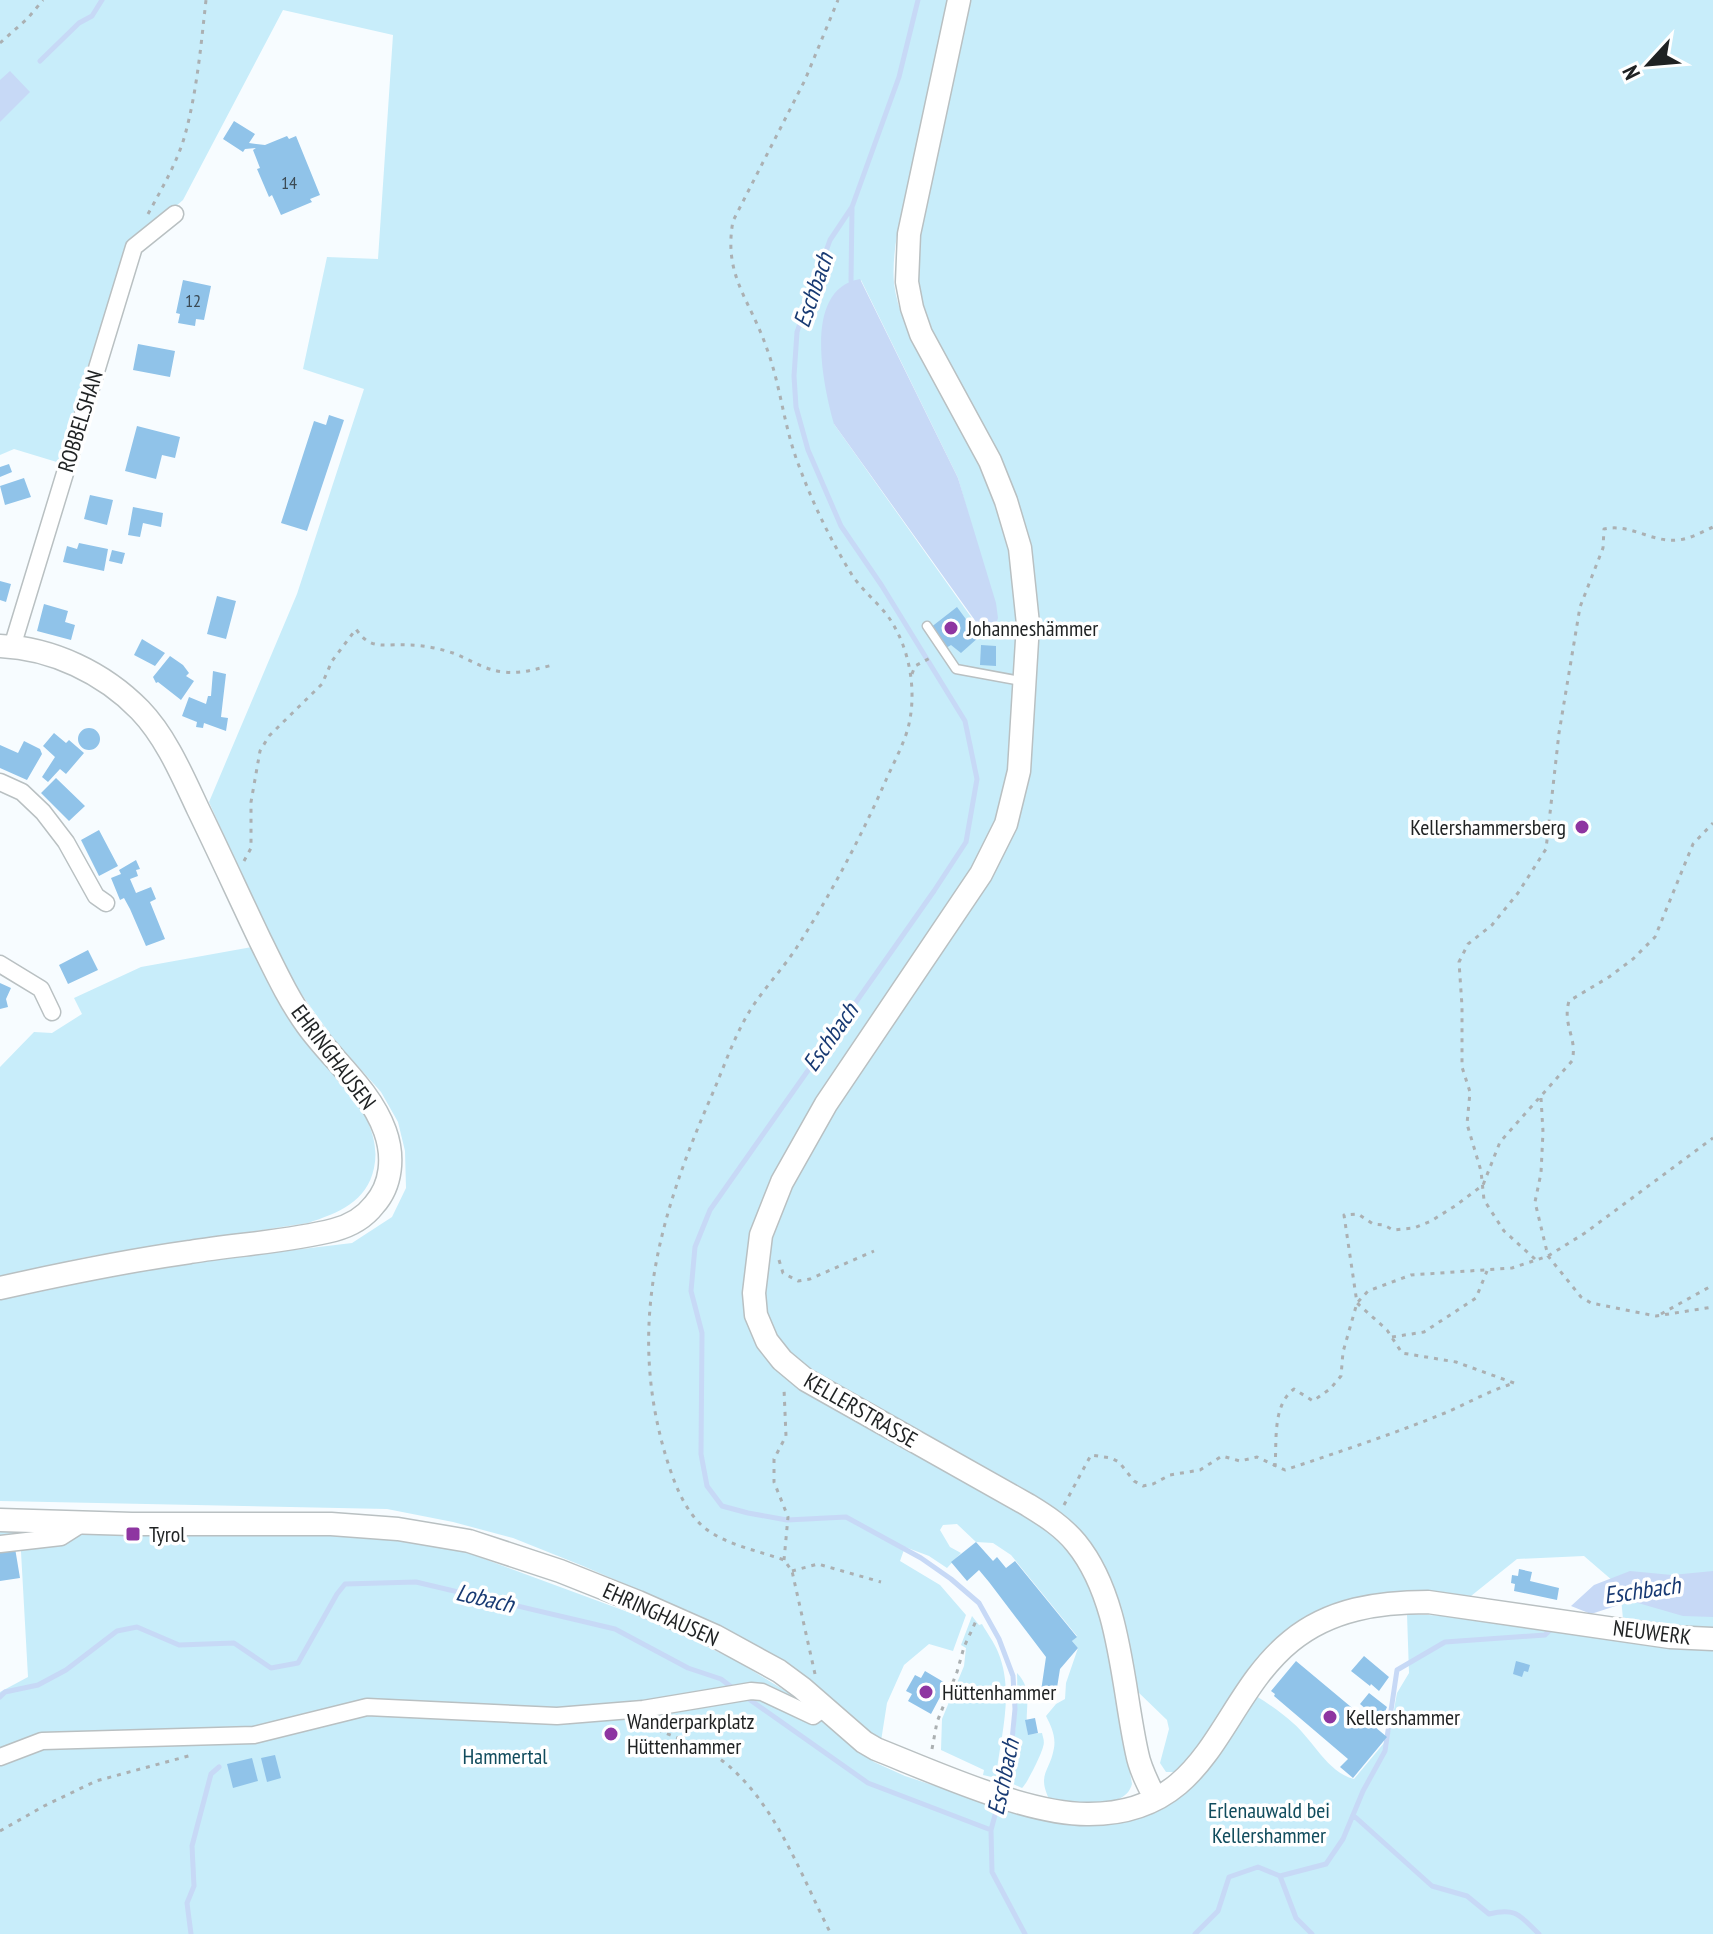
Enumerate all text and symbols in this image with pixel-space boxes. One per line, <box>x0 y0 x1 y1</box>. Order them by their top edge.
north arrow <box>1609 24 1689 104</box>
text: N <box>1616 61 1646 84</box>
house number: 14 <box>281 171 297 194</box>
water label: Eschbach <box>786 247 841 331</box>
house number: 12 <box>185 289 201 312</box>
street label: ROBBELSHAN <box>51 367 109 475</box>
place label: Johanneshämmer <box>966 614 1098 642</box>
marker: Johanneshämmer <box>942 619 960 637</box>
place label: Kellershammersberg <box>1410 813 1566 841</box>
marker: Kellershammersberg <box>1573 818 1591 836</box>
water label: Eschbach <box>795 996 865 1077</box>
street label: EHRINGHAUSEN <box>286 999 382 1115</box>
street label: KELLERSTRASSE <box>799 1366 923 1454</box>
place label: Tyrol <box>149 1520 186 1548</box>
marker: Tyrol <box>124 1525 142 1543</box>
water label: Eschbach <box>1602 1569 1684 1611</box>
water label: Lobach <box>453 1576 518 1620</box>
street label: EHRINGHAUSEN <box>599 1576 723 1652</box>
street label: NEUWERK <box>1611 1613 1693 1651</box>
place label: Hüttenhammer <box>942 1678 1056 1706</box>
marker: Hüttenhammer <box>917 1683 935 1701</box>
place label: Kellershammer <box>1346 1703 1460 1731</box>
place label: Wanderparkplatz Hüttenhammer <box>627 1707 755 1760</box>
marker: Kellershammer <box>1321 1708 1339 1726</box>
marker: Wanderparkplatz Hüttenhammer <box>602 1725 620 1743</box>
water label: Eschbach <box>980 1735 1026 1818</box>
park label: Hammertal <box>463 1742 548 1770</box>
park label: Erlenauwald bei Kellershammer <box>1208 1796 1330 1849</box>

